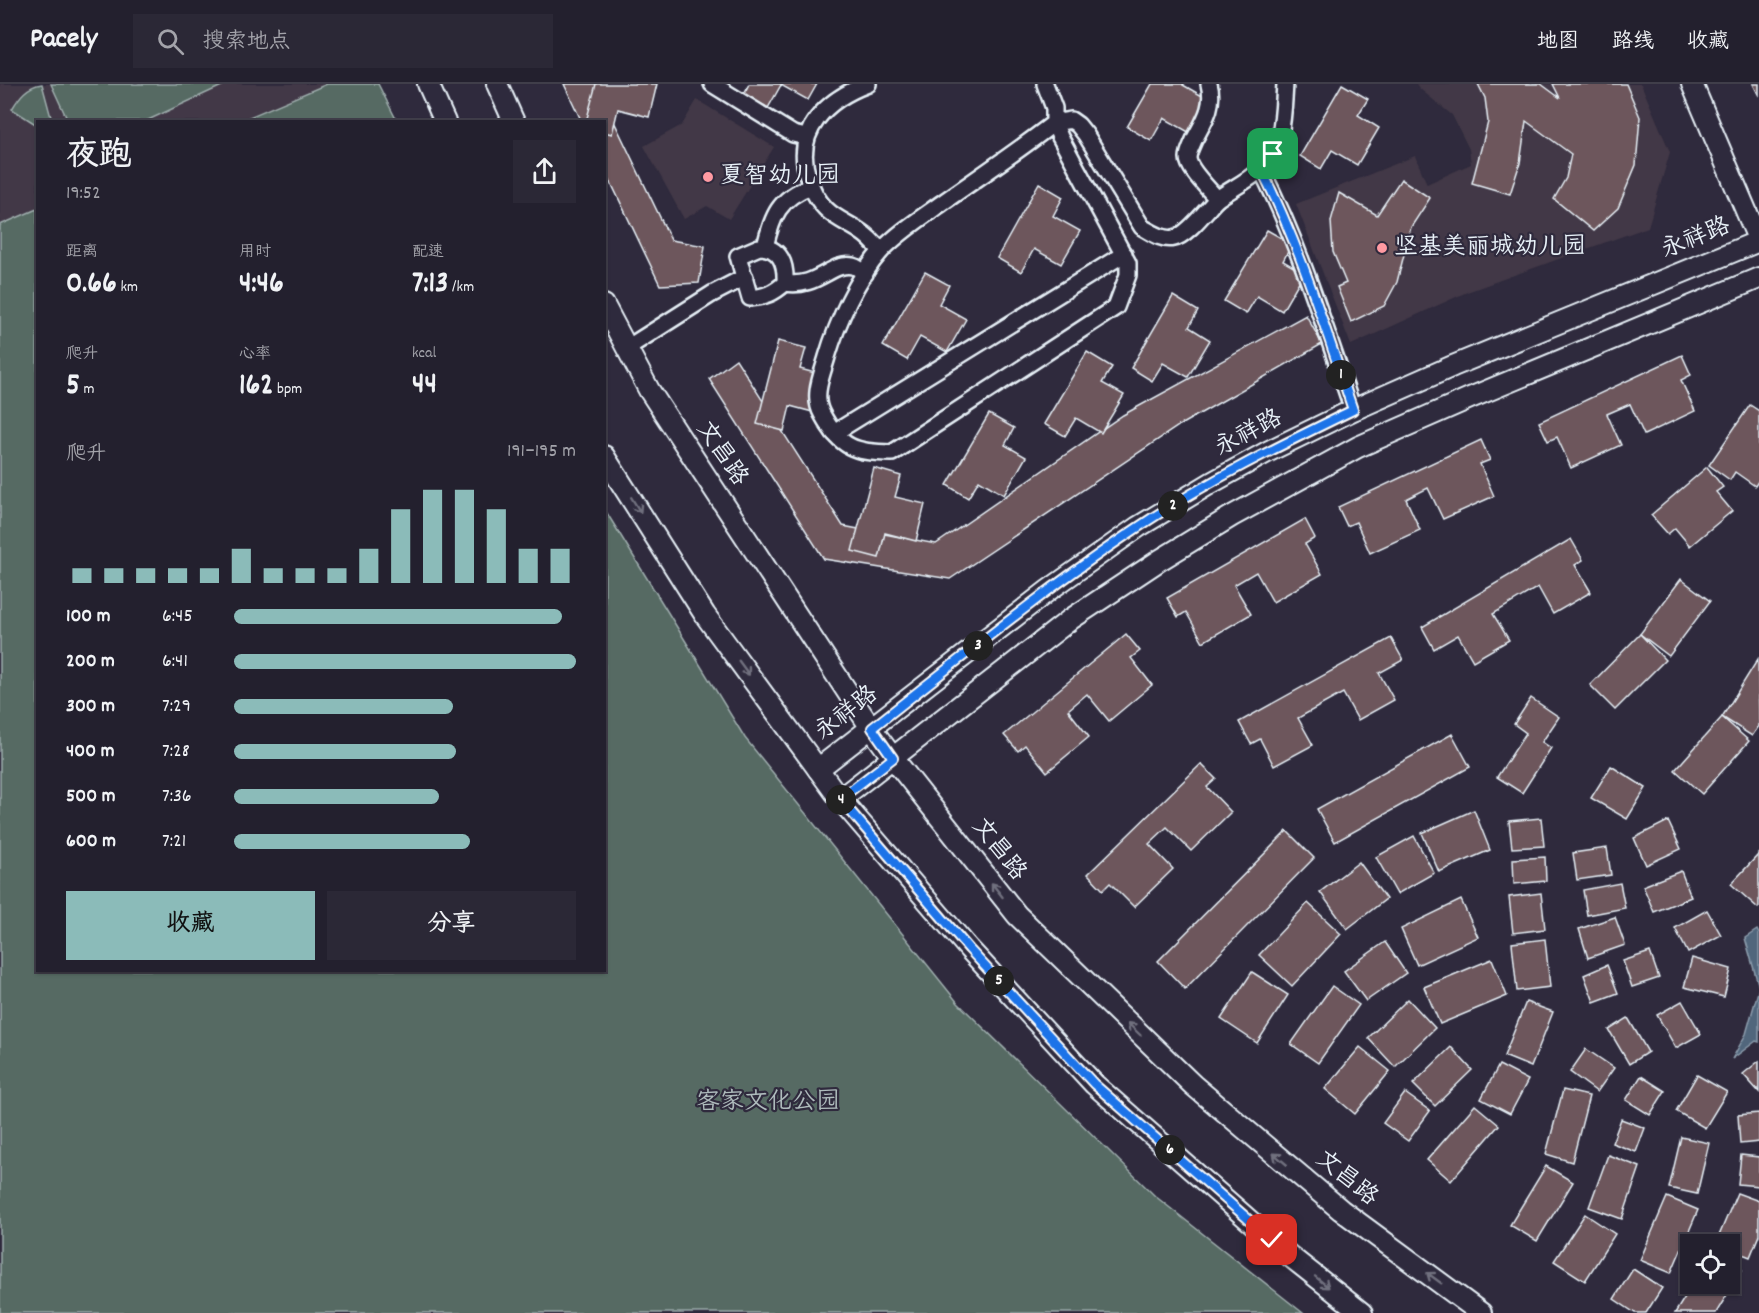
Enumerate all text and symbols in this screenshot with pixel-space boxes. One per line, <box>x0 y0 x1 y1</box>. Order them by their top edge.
search box <box>133 14 553 68</box>
text: Pacely <box>30 21 97 61</box>
icon: search <box>154 25 187 58</box>
text: 搜索地点 <box>202 27 290 58</box>
text: 地图 <box>1537 28 1579 58</box>
text: 路线 <box>1612 28 1654 58</box>
text: 收藏 <box>1687 28 1729 58</box>
pin <box>1247 128 1298 179</box>
text: 夜跑 <box>66 134 132 181</box>
icon: arrive <box>1256 137 1289 170</box>
button: share <box>513 140 576 203</box>
place label: 夏智幼儿园 <box>720 160 840 194</box>
marker: 夏智幼儿园 <box>701 170 715 184</box>
text: 19:52 <box>66 180 101 208</box>
street label: 永祥路 <box>1656 210 1736 268</box>
place label: 坚基美丽城幼儿园 <box>1394 231 1586 265</box>
text: 距离 <box>66 241 98 264</box>
text: 用时 <box>239 241 271 264</box>
text: 配速 <box>412 241 444 264</box>
marker: 坚基美丽城幼儿园 <box>1375 241 1389 255</box>
text: 0.66 <box>66 264 117 307</box>
text: 4:46 <box>239 264 284 307</box>
text: 7:13 <box>412 264 448 307</box>
text: km <box>117 276 138 299</box>
text: /km <box>448 276 474 299</box>
text: kcal <box>412 342 436 365</box>
text: 爬升 <box>66 343 98 366</box>
text: 心率 <box>239 343 271 366</box>
pin: 1 <box>1326 360 1356 390</box>
text: 1 <box>1339 363 1343 386</box>
text: 44 <box>412 365 437 408</box>
text: 5 <box>66 366 80 409</box>
text: 162 <box>239 366 273 409</box>
text: m <box>80 378 95 401</box>
text: bpm <box>273 378 302 401</box>
street label: 永祥路 <box>1209 402 1289 466</box>
street label: 文昌路 <box>687 415 755 493</box>
text: 191–195 m <box>507 438 576 466</box>
text: 爬升 <box>66 441 106 469</box>
pin: 2 <box>1158 491 1188 521</box>
text: 2 <box>1170 494 1177 517</box>
one-way arrow <box>629 497 642 514</box>
text: 100 m <box>66 603 111 631</box>
text: 6:45 <box>162 603 193 631</box>
pin: 3 <box>963 631 993 661</box>
text: 3 <box>974 634 982 657</box>
text: 200 m <box>66 648 115 676</box>
text: 6:41 <box>162 648 188 676</box>
one-way arrow <box>738 659 750 675</box>
street label: 永祥路 <box>808 678 886 750</box>
text: 300 m <box>66 693 115 721</box>
text: 7:29 <box>162 693 191 721</box>
text: 400 m <box>66 738 114 766</box>
text: 7:28 <box>162 738 190 766</box>
text: 500 m <box>66 783 115 811</box>
text: 7:36 <box>162 783 192 811</box>
pin: 4 <box>826 785 856 815</box>
text: 4 <box>838 788 844 811</box>
street label: 文昌路 <box>962 811 1034 889</box>
text: 600 m <box>66 828 116 856</box>
text: 7:21 <box>162 828 186 856</box>
one-way arrow <box>991 883 1004 899</box>
button: 收藏 <box>66 891 315 960</box>
button: 分享 <box>327 891 576 960</box>
pin: 5 <box>984 966 1014 996</box>
text: 5 <box>995 969 1003 992</box>
one-way arrow <box>1127 1022 1142 1036</box>
park label: 客家文化公园 <box>696 1086 840 1120</box>
pin: 6 <box>1155 1135 1185 1165</box>
text: 6 <box>1166 1138 1174 1161</box>
street label: 文昌路 <box>1307 1143 1385 1215</box>
one-way arrow <box>1272 1152 1288 1165</box>
pin <box>1246 1214 1297 1265</box>
icon: check <box>1255 1223 1288 1256</box>
map controls <box>1680 1234 1740 1294</box>
button: locate <box>1680 1234 1740 1294</box>
one-way arrow <box>1426 1272 1442 1284</box>
one-way arrow <box>1313 1275 1329 1288</box>

